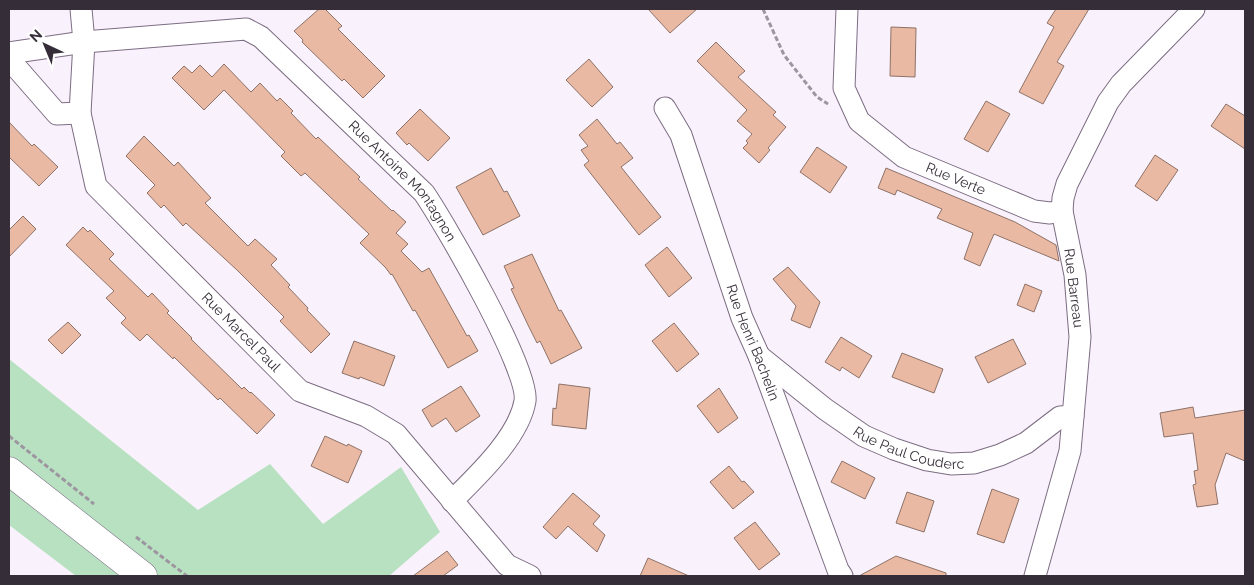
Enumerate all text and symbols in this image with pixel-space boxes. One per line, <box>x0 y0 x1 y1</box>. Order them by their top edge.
north arrow <box>20 20 70 70</box>
text: N <box>27 26 45 45</box>
street label: Rue Antoine Montagnon <box>345 117 460 244</box>
street label: Rue Verte <box>924 159 988 198</box>
street label: Rue Barreau <box>1061 247 1087 329</box>
street label: Rue Henri Bachelin <box>723 282 783 403</box>
street label: Rue Marcel Paul <box>199 289 284 375</box>
street label: Rue Paul Couderc <box>850 423 965 472</box>

